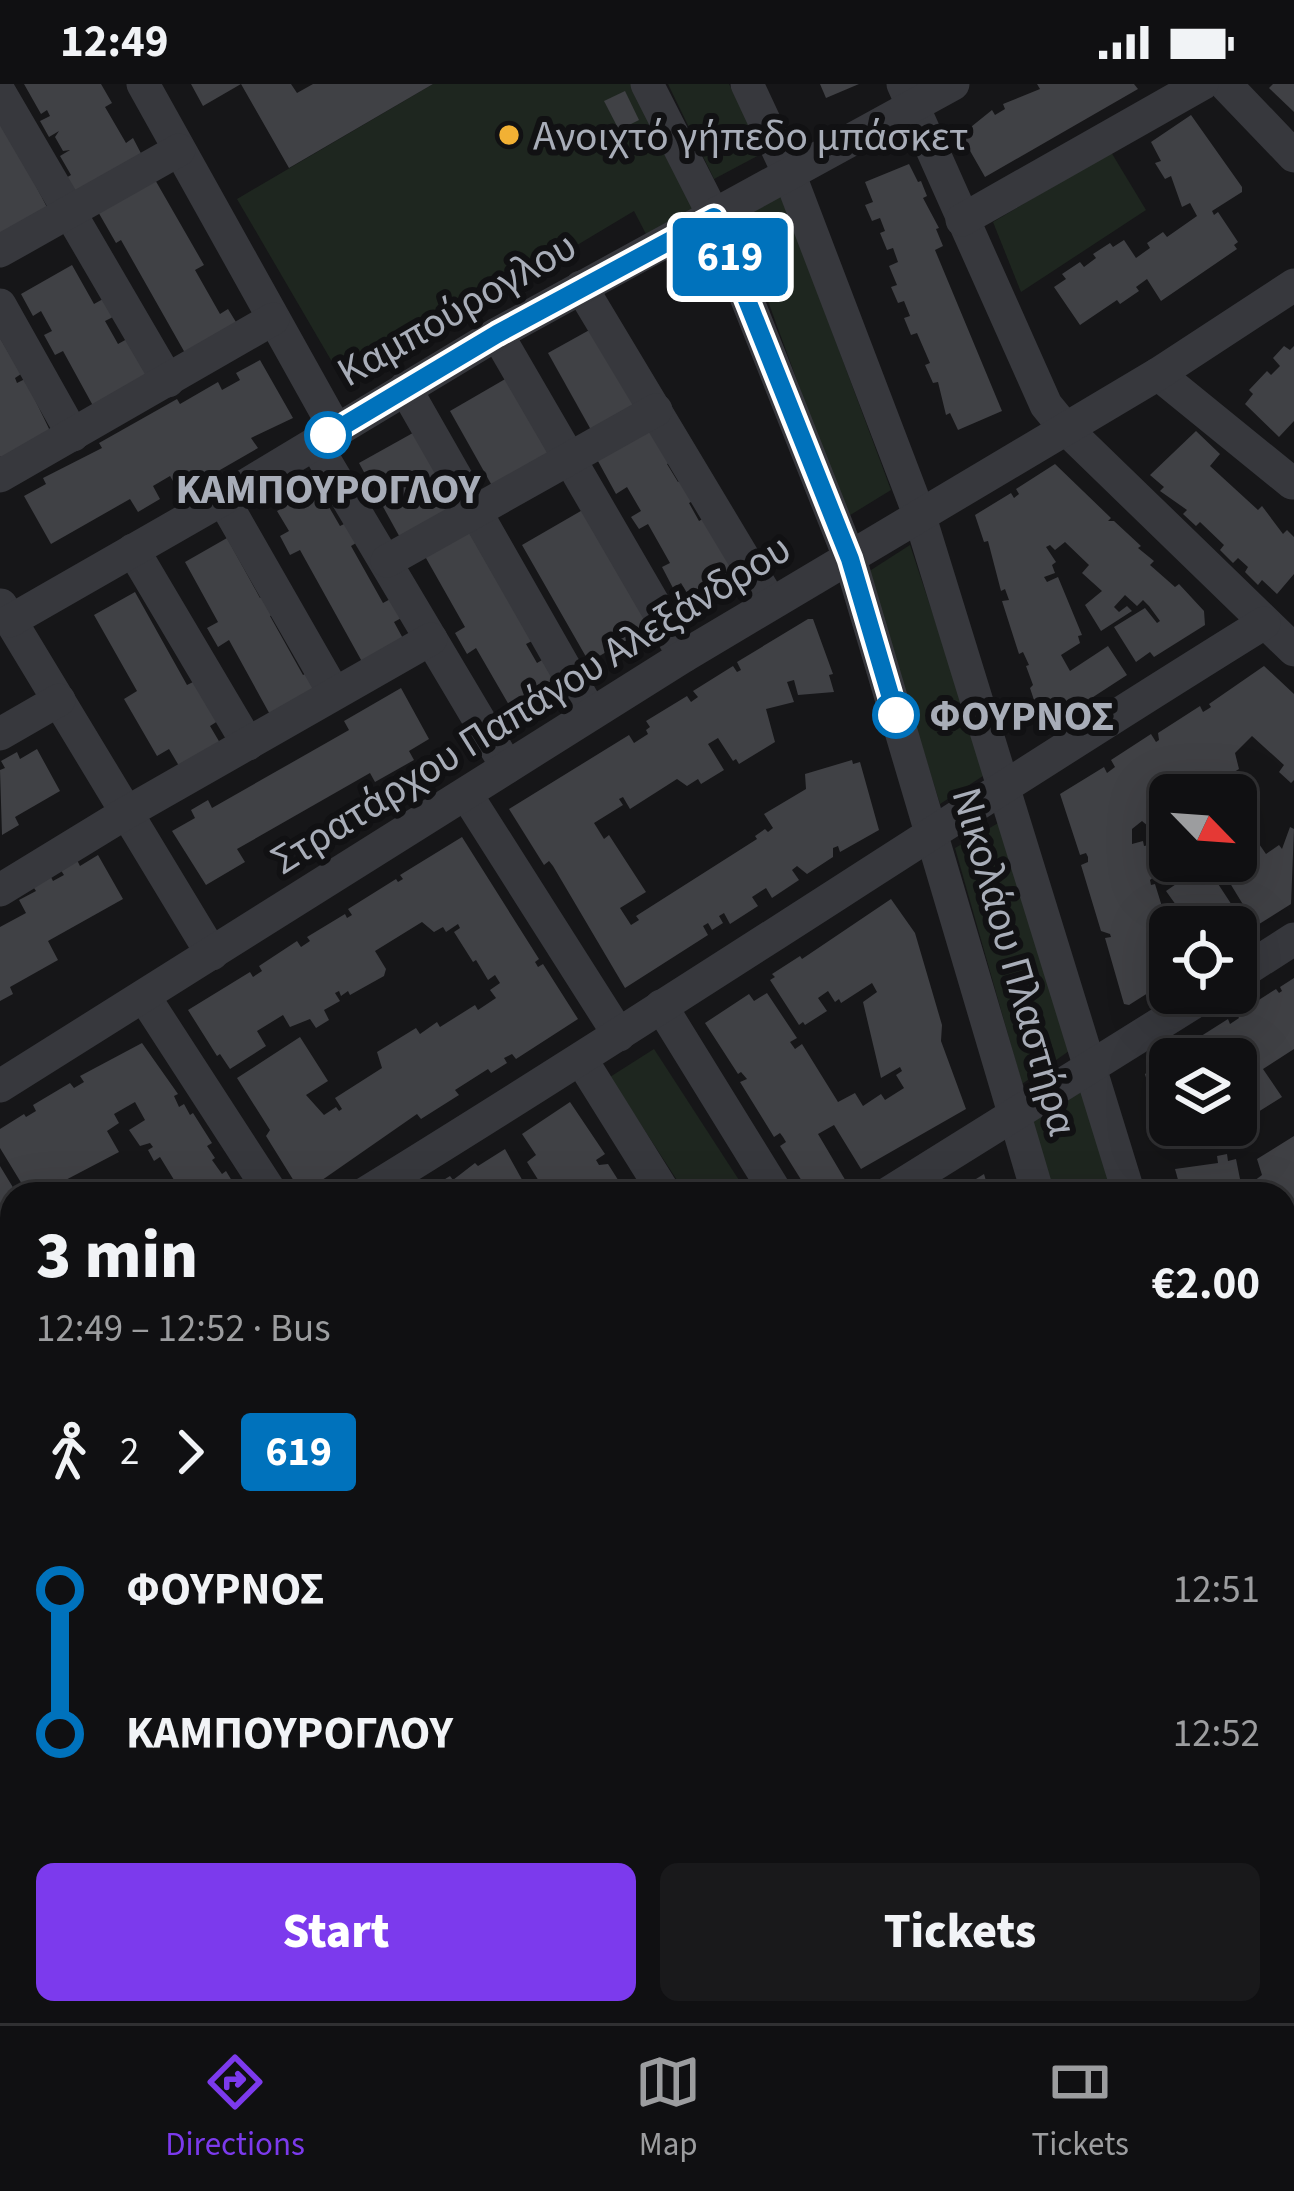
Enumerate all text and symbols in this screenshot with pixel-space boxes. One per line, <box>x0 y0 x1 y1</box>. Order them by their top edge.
text: 12:49 <box>60 10 169 74</box>
place label: Ανοιχτό γήπεδο μπάσκετ <box>533 107 968 167</box>
marker: Ανοιχτό γήπεδο μπάσκετ <box>496 122 522 148</box>
street label: Καμπούρογλου <box>326 217 588 403</box>
line badge: 619 <box>661 218 799 296</box>
text: 619 <box>697 227 763 287</box>
marker: ΚΑΜΠΟΥΡΟΓΛΟΥ <box>306 413 350 457</box>
place label: ΚΑΜΠΟΥΡΟΓΛΟΥ <box>175 460 482 520</box>
street label: Στρατάρχου Παπάγου Αλεξάνδρου <box>260 520 803 890</box>
place label: ΦΟΥΡΝΟΣ <box>929 687 1114 747</box>
marker: ΦΟΥΡΝΟΣ <box>874 693 918 737</box>
north arrow <box>1149 774 1257 882</box>
map controls <box>1149 774 1257 1146</box>
street label: Νικολάου Πλαστήρα <box>936 781 1092 1142</box>
button: locate <box>1149 906 1257 1014</box>
button: layers <box>1149 1038 1257 1146</box>
text: 3 min <box>36 1209 198 1303</box>
text: €2.00 <box>1151 1252 1260 1316</box>
text: 12:49 – 12:52 · Bus <box>36 1301 331 1357</box>
icon: walk <box>36 1419 102 1485</box>
icon: forward <box>157 1419 223 1485</box>
text: 619 <box>265 1422 332 1482</box>
text: 2 <box>120 1424 139 1480</box>
text: ΦΟΥΡΝΟΣ <box>126 1558 325 1622</box>
text: 12:51 <box>1173 1562 1260 1618</box>
text: ΚΑΜΠΟΥΡΟΓΛΟΥ <box>126 1702 453 1766</box>
text: 12:52 <box>1173 1706 1260 1762</box>
button: Start <box>36 1863 636 2001</box>
button: Tickets <box>660 1863 1260 2001</box>
tab: Directions <box>165 2049 305 2168</box>
tab: Map <box>635 2049 701 2168</box>
tab: Tickets <box>1032 2049 1129 2168</box>

